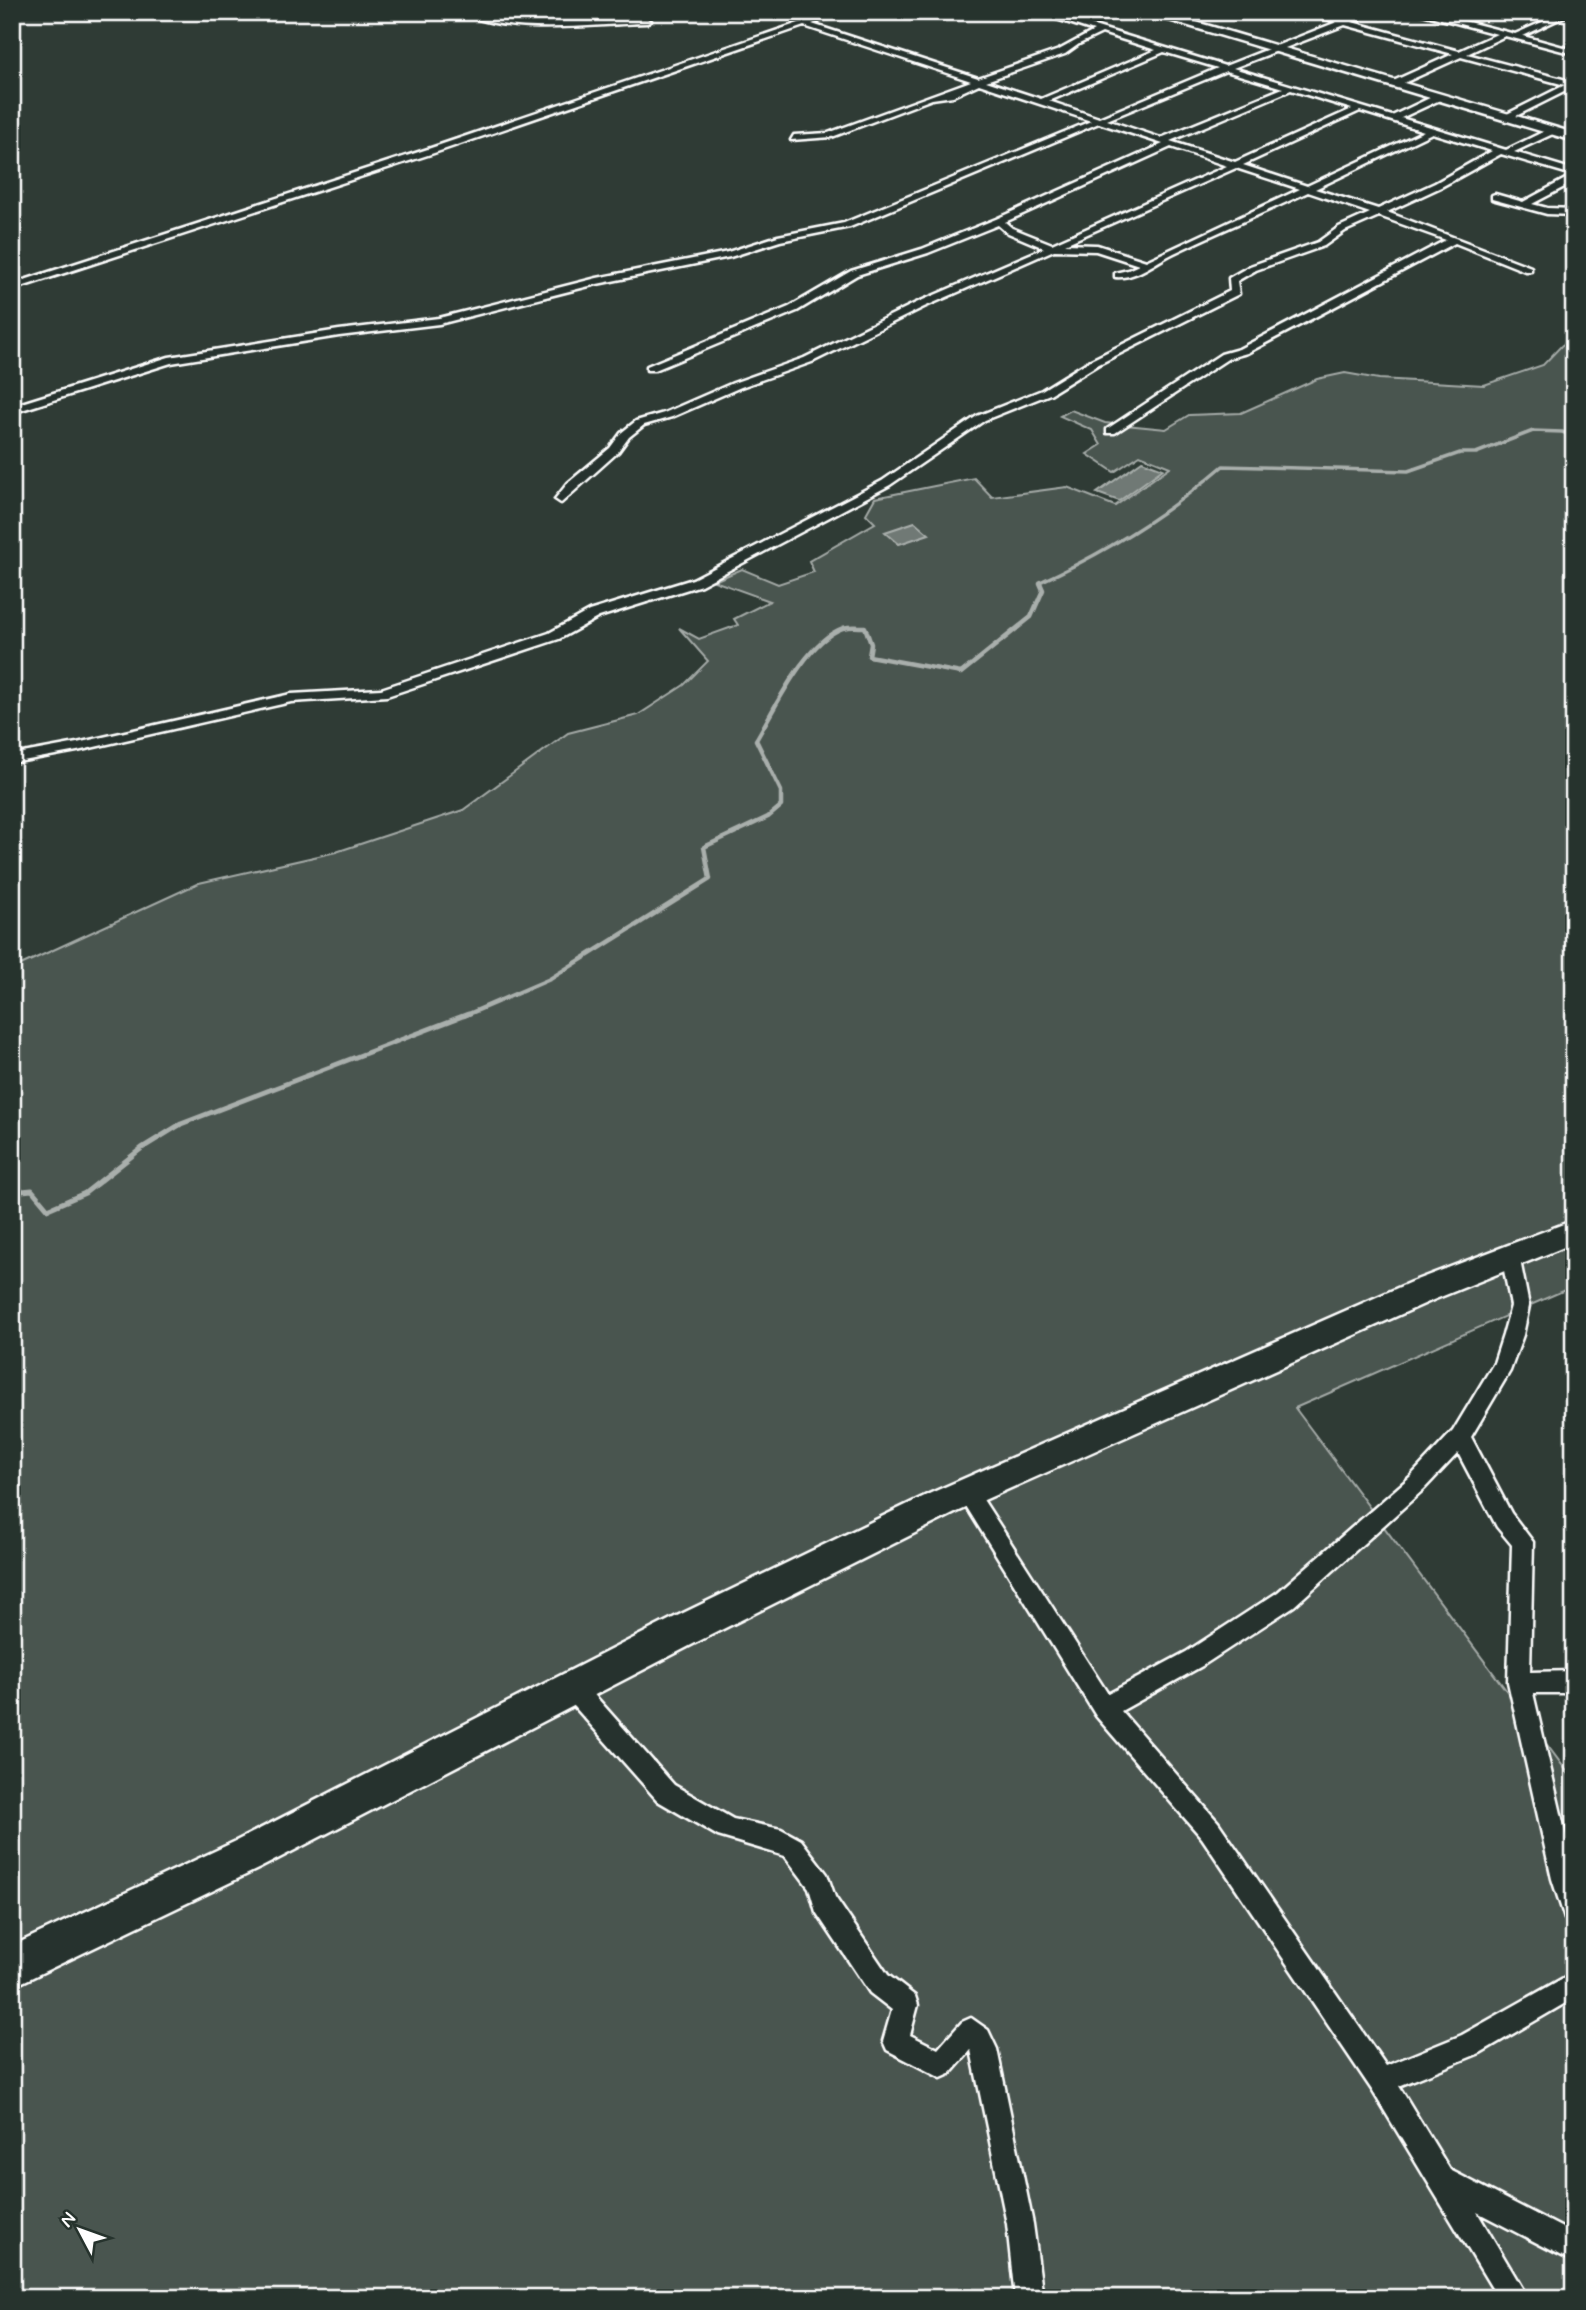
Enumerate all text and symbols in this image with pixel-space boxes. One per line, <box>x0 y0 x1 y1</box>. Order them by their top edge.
north arrow <box>46 2194 116 2264</box>
text: N <box>55 2207 82 2233</box>

